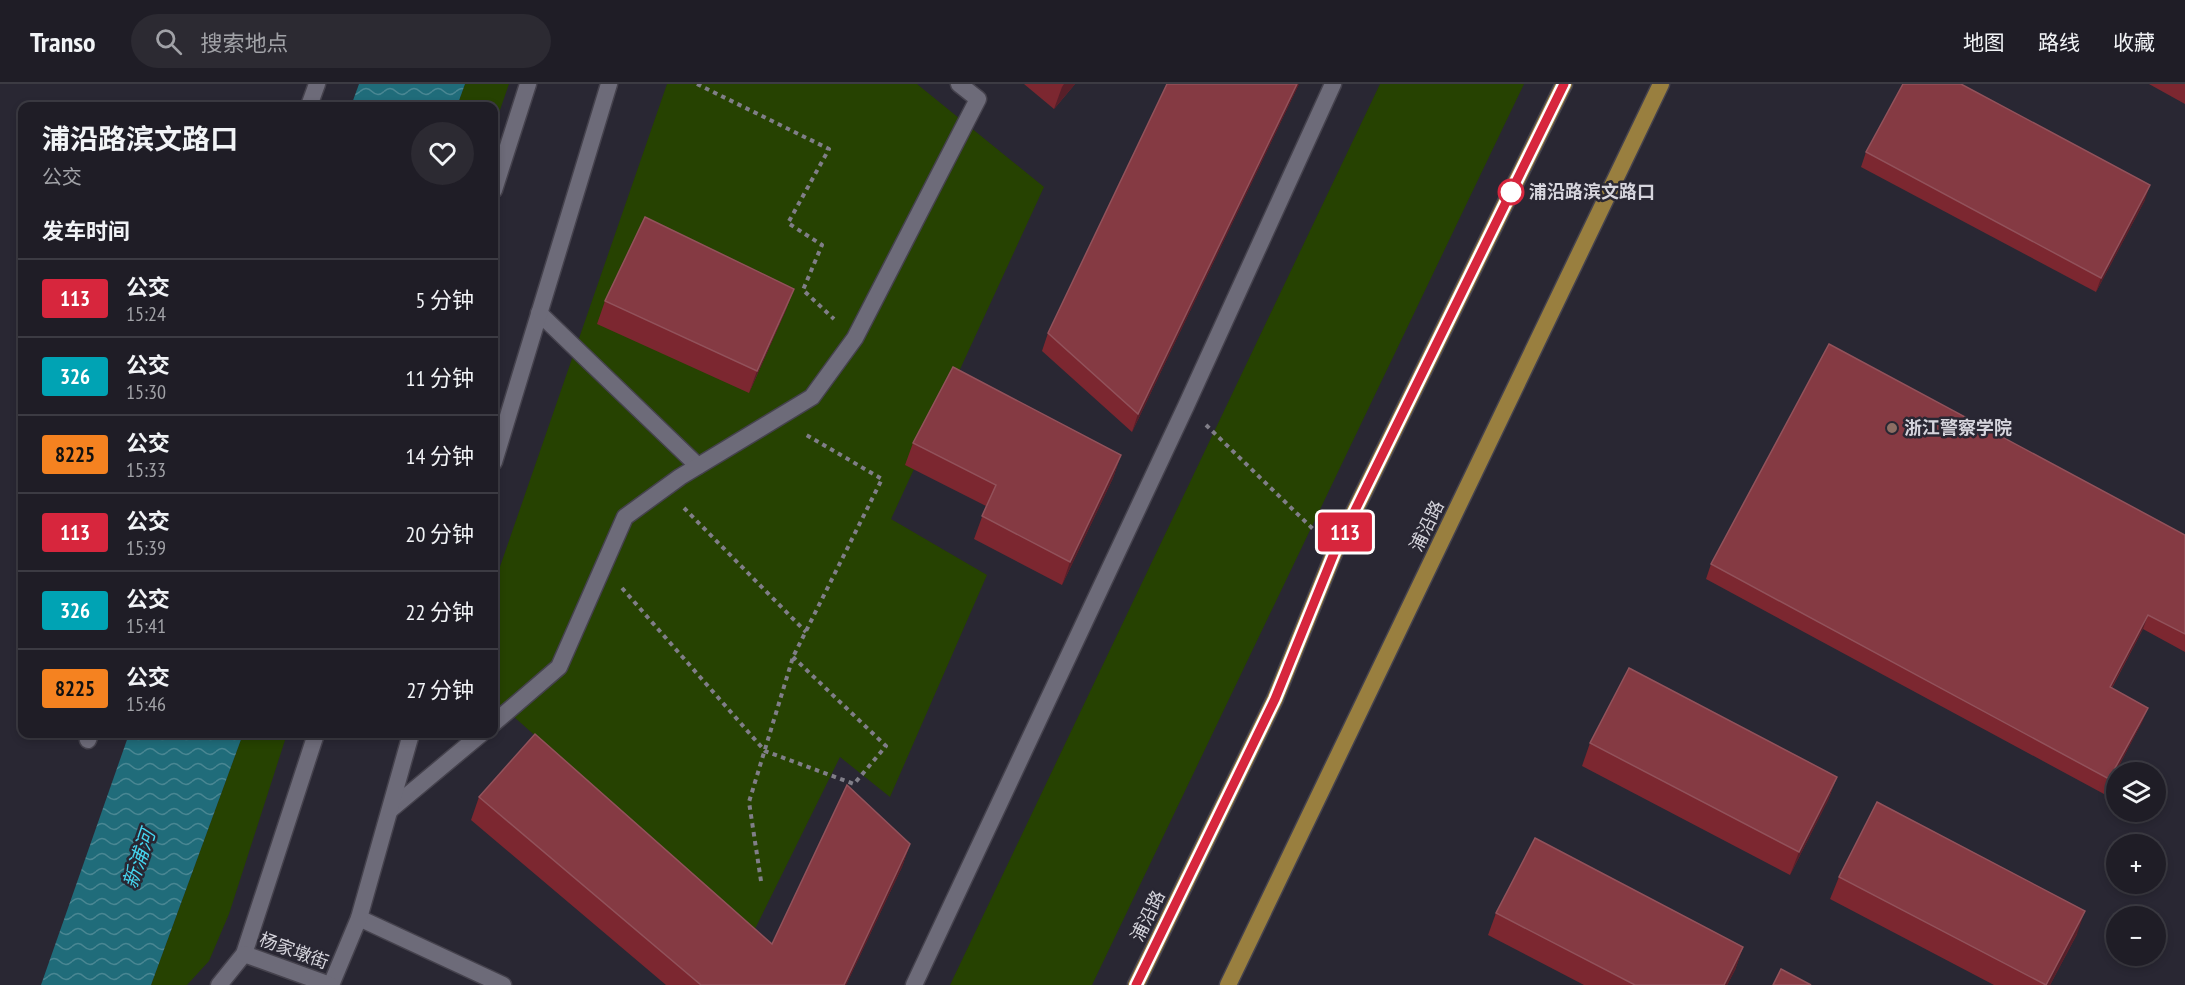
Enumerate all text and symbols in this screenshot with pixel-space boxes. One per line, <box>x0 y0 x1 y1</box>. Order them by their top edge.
search box <box>131 14 551 68</box>
text: Transo <box>30 23 95 60</box>
icon: search <box>152 25 185 58</box>
text: 搜索地点 <box>200 29 288 57</box>
text: 地图 <box>1963 29 2005 56</box>
text: 路线 <box>2038 29 2080 56</box>
text: 收藏 <box>2113 29 2155 56</box>
text: 浦沿路滨文路口 <box>42 120 238 157</box>
button: heart <box>411 122 474 185</box>
text: 公交 <box>42 164 82 190</box>
marker: 浦沿路滨文路口 <box>1498 179 1524 205</box>
place label: 浦沿路滨文路口 <box>1529 180 1655 203</box>
text: 发车时间 <box>42 217 130 245</box>
text: 公交 <box>126 273 170 301</box>
text: 113 <box>60 285 90 312</box>
text: 5 分钟 <box>415 286 474 314</box>
text: 15:24 <box>126 301 166 327</box>
text: 公交 <box>126 351 170 379</box>
text: 326 <box>60 363 90 390</box>
text: 11 分钟 <box>406 364 474 392</box>
text: 15:30 <box>126 379 166 405</box>
place label: 浙江警察学院 <box>1904 416 2012 439</box>
marker: 浙江警察学院 <box>1885 421 1899 435</box>
text: 公交 <box>126 429 170 457</box>
text: 8225 <box>55 441 95 468</box>
text: 14 分钟 <box>406 442 474 470</box>
text: 15:33 <box>126 457 166 483</box>
street label: 浦沿路 <box>1404 496 1449 555</box>
text: 公交 <box>126 507 170 535</box>
line badge: 113 <box>1310 512 1380 552</box>
text: 113 <box>60 519 90 546</box>
text: 113 <box>1330 519 1360 546</box>
text: 20 分钟 <box>406 520 474 548</box>
text: 15:39 <box>126 535 166 561</box>
text: 公交 <box>126 585 170 613</box>
text: 326 <box>60 597 90 624</box>
text: 22 分钟 <box>406 598 474 626</box>
text: 15:41 <box>126 613 166 639</box>
text: 公交 <box>126 663 170 691</box>
text: 8225 <box>55 675 95 702</box>
text: 27 分钟 <box>406 676 474 704</box>
text: 15:46 <box>126 691 166 717</box>
map controls <box>2106 762 2166 966</box>
button: layers <box>2106 762 2166 822</box>
water label: 新浦河 <box>117 823 162 892</box>
button: + <box>2106 834 2166 894</box>
street label: 浦沿路 <box>1125 886 1170 945</box>
button: − <box>2106 906 2166 966</box>
street label: 杨家墩街 <box>256 927 332 974</box>

